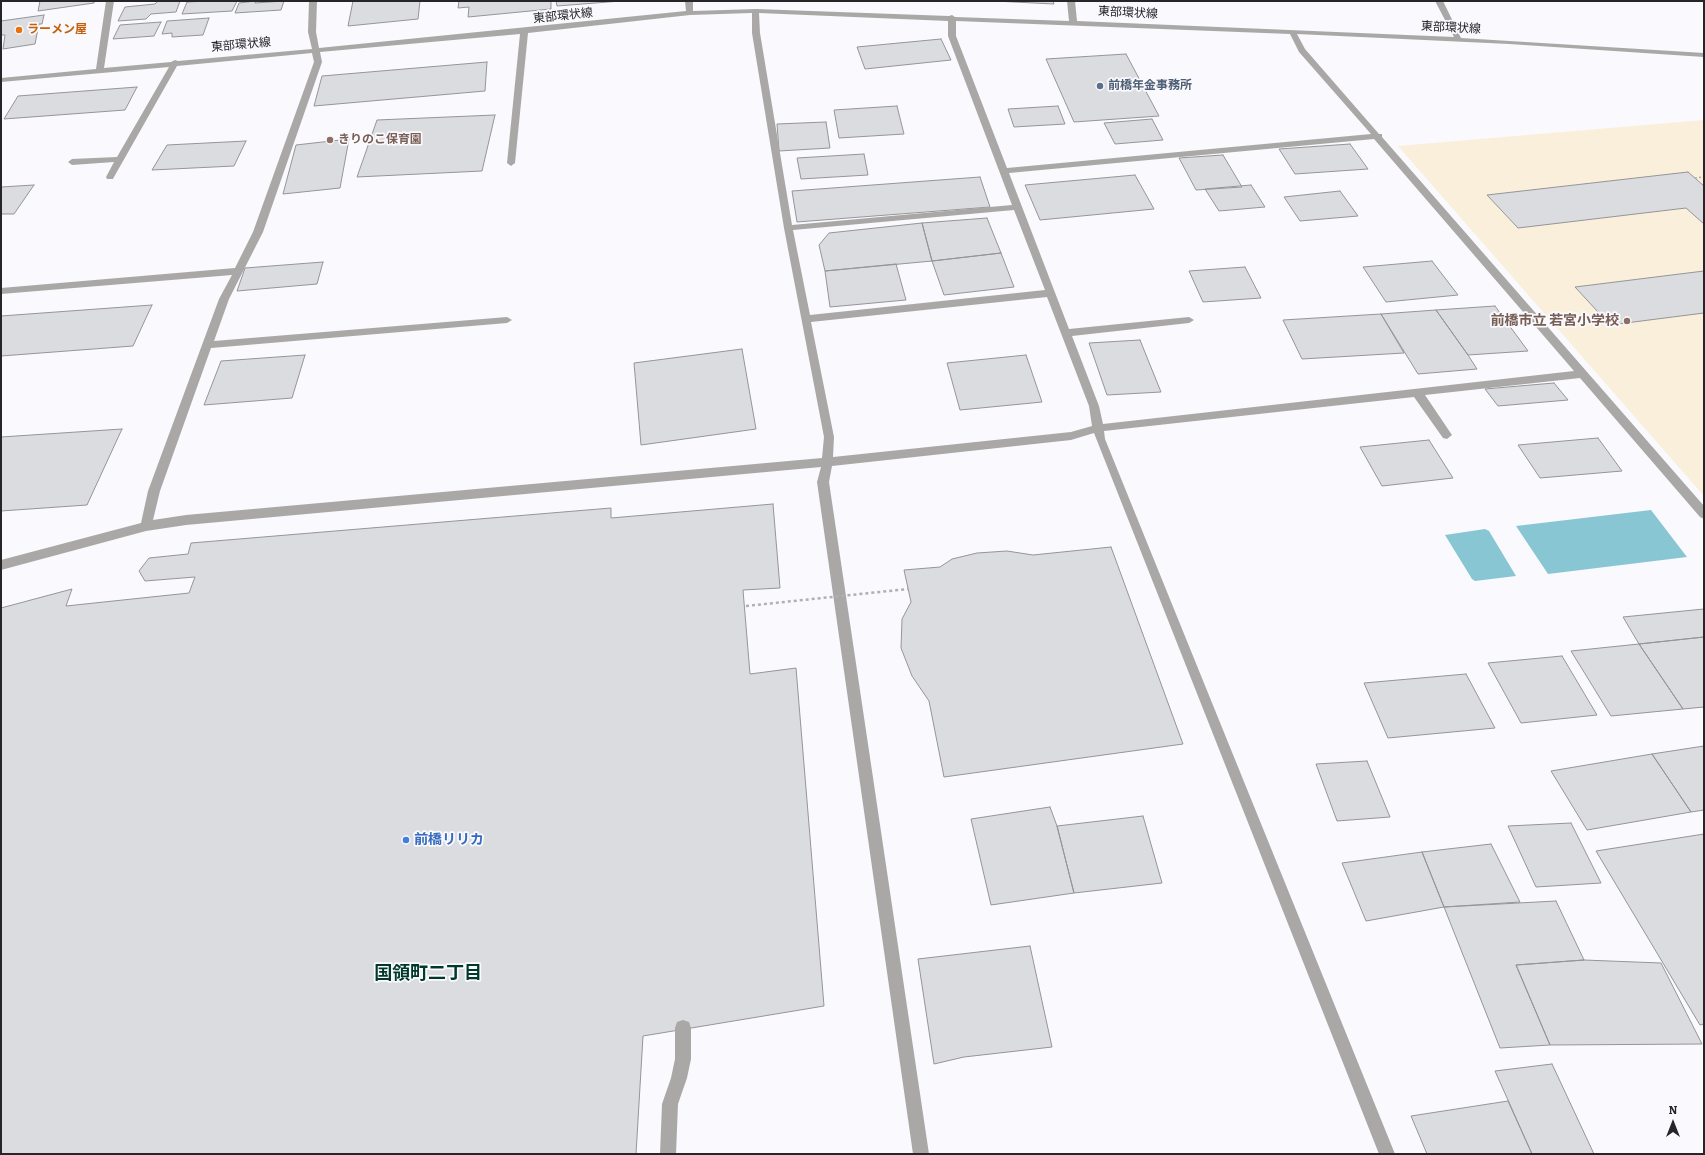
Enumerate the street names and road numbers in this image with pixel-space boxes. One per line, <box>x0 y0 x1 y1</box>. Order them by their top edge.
street label: 東部環状線 <box>1098 4 1158 22</box>
street label: 東部環状線 <box>532 6 594 26</box>
street label: 東部環状線 <box>1421 19 1481 37</box>
street label: 東部環状線 <box>210 35 272 55</box>

